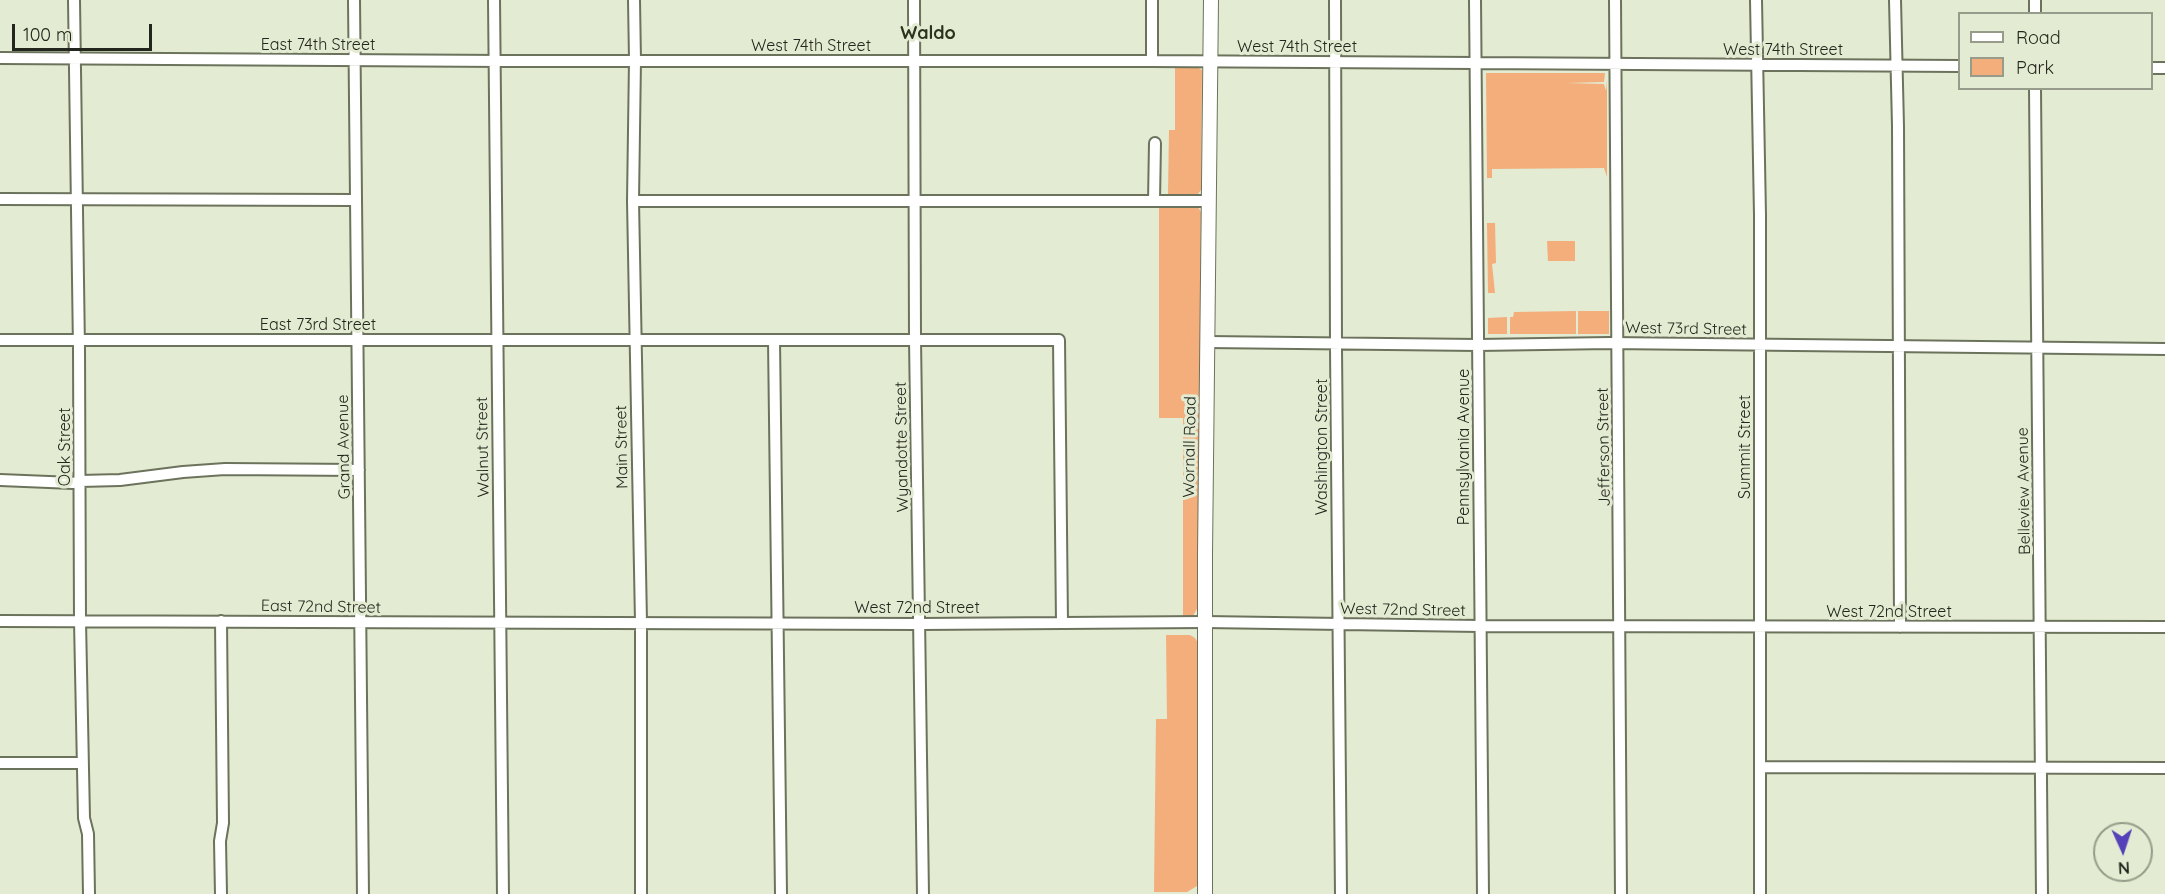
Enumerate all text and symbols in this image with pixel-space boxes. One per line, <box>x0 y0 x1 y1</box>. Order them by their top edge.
scale bar <box>15 12 154 50</box>
legend <box>1958 12 2153 90</box>
text: 100 m <box>23 23 72 46</box>
district label: Waldo <box>900 23 956 45</box>
text: Road <box>2016 26 2061 49</box>
street label: East 74th Street <box>261 35 375 55</box>
street label: West 74th Street <box>751 36 871 56</box>
street label: West 74th Street <box>1237 37 1357 57</box>
street label: West 74th Street <box>1723 40 1843 60</box>
text: Park <box>2016 56 2054 79</box>
street label: East 73rd Street <box>260 315 376 335</box>
street label: West 73rd Street <box>1625 318 1747 340</box>
street label: Pennsylvania Avenue <box>1454 369 1474 525</box>
street label: Washington Street <box>1312 379 1332 515</box>
street label: Wyandotte Street <box>891 381 913 513</box>
street label: Jefferson Street <box>1593 387 1615 507</box>
street label: Grand Avenue <box>333 394 355 500</box>
street label: Summit Street <box>1735 395 1755 499</box>
street label: Wornall Road <box>1180 396 1200 498</box>
street label: Walnut Street <box>473 397 493 497</box>
street label: Main Street <box>612 405 632 489</box>
street label: Oak Street <box>55 408 75 486</box>
street label: Belleview Avenue <box>2013 427 2035 555</box>
street label: East 72nd Street <box>261 596 381 618</box>
street label: West 72nd Street <box>854 598 980 618</box>
street label: West 72nd Street <box>1340 599 1466 621</box>
street label: West 72nd Street <box>1826 602 1952 622</box>
north arrow <box>2093 822 2153 882</box>
text: N <box>2117 858 2130 878</box>

